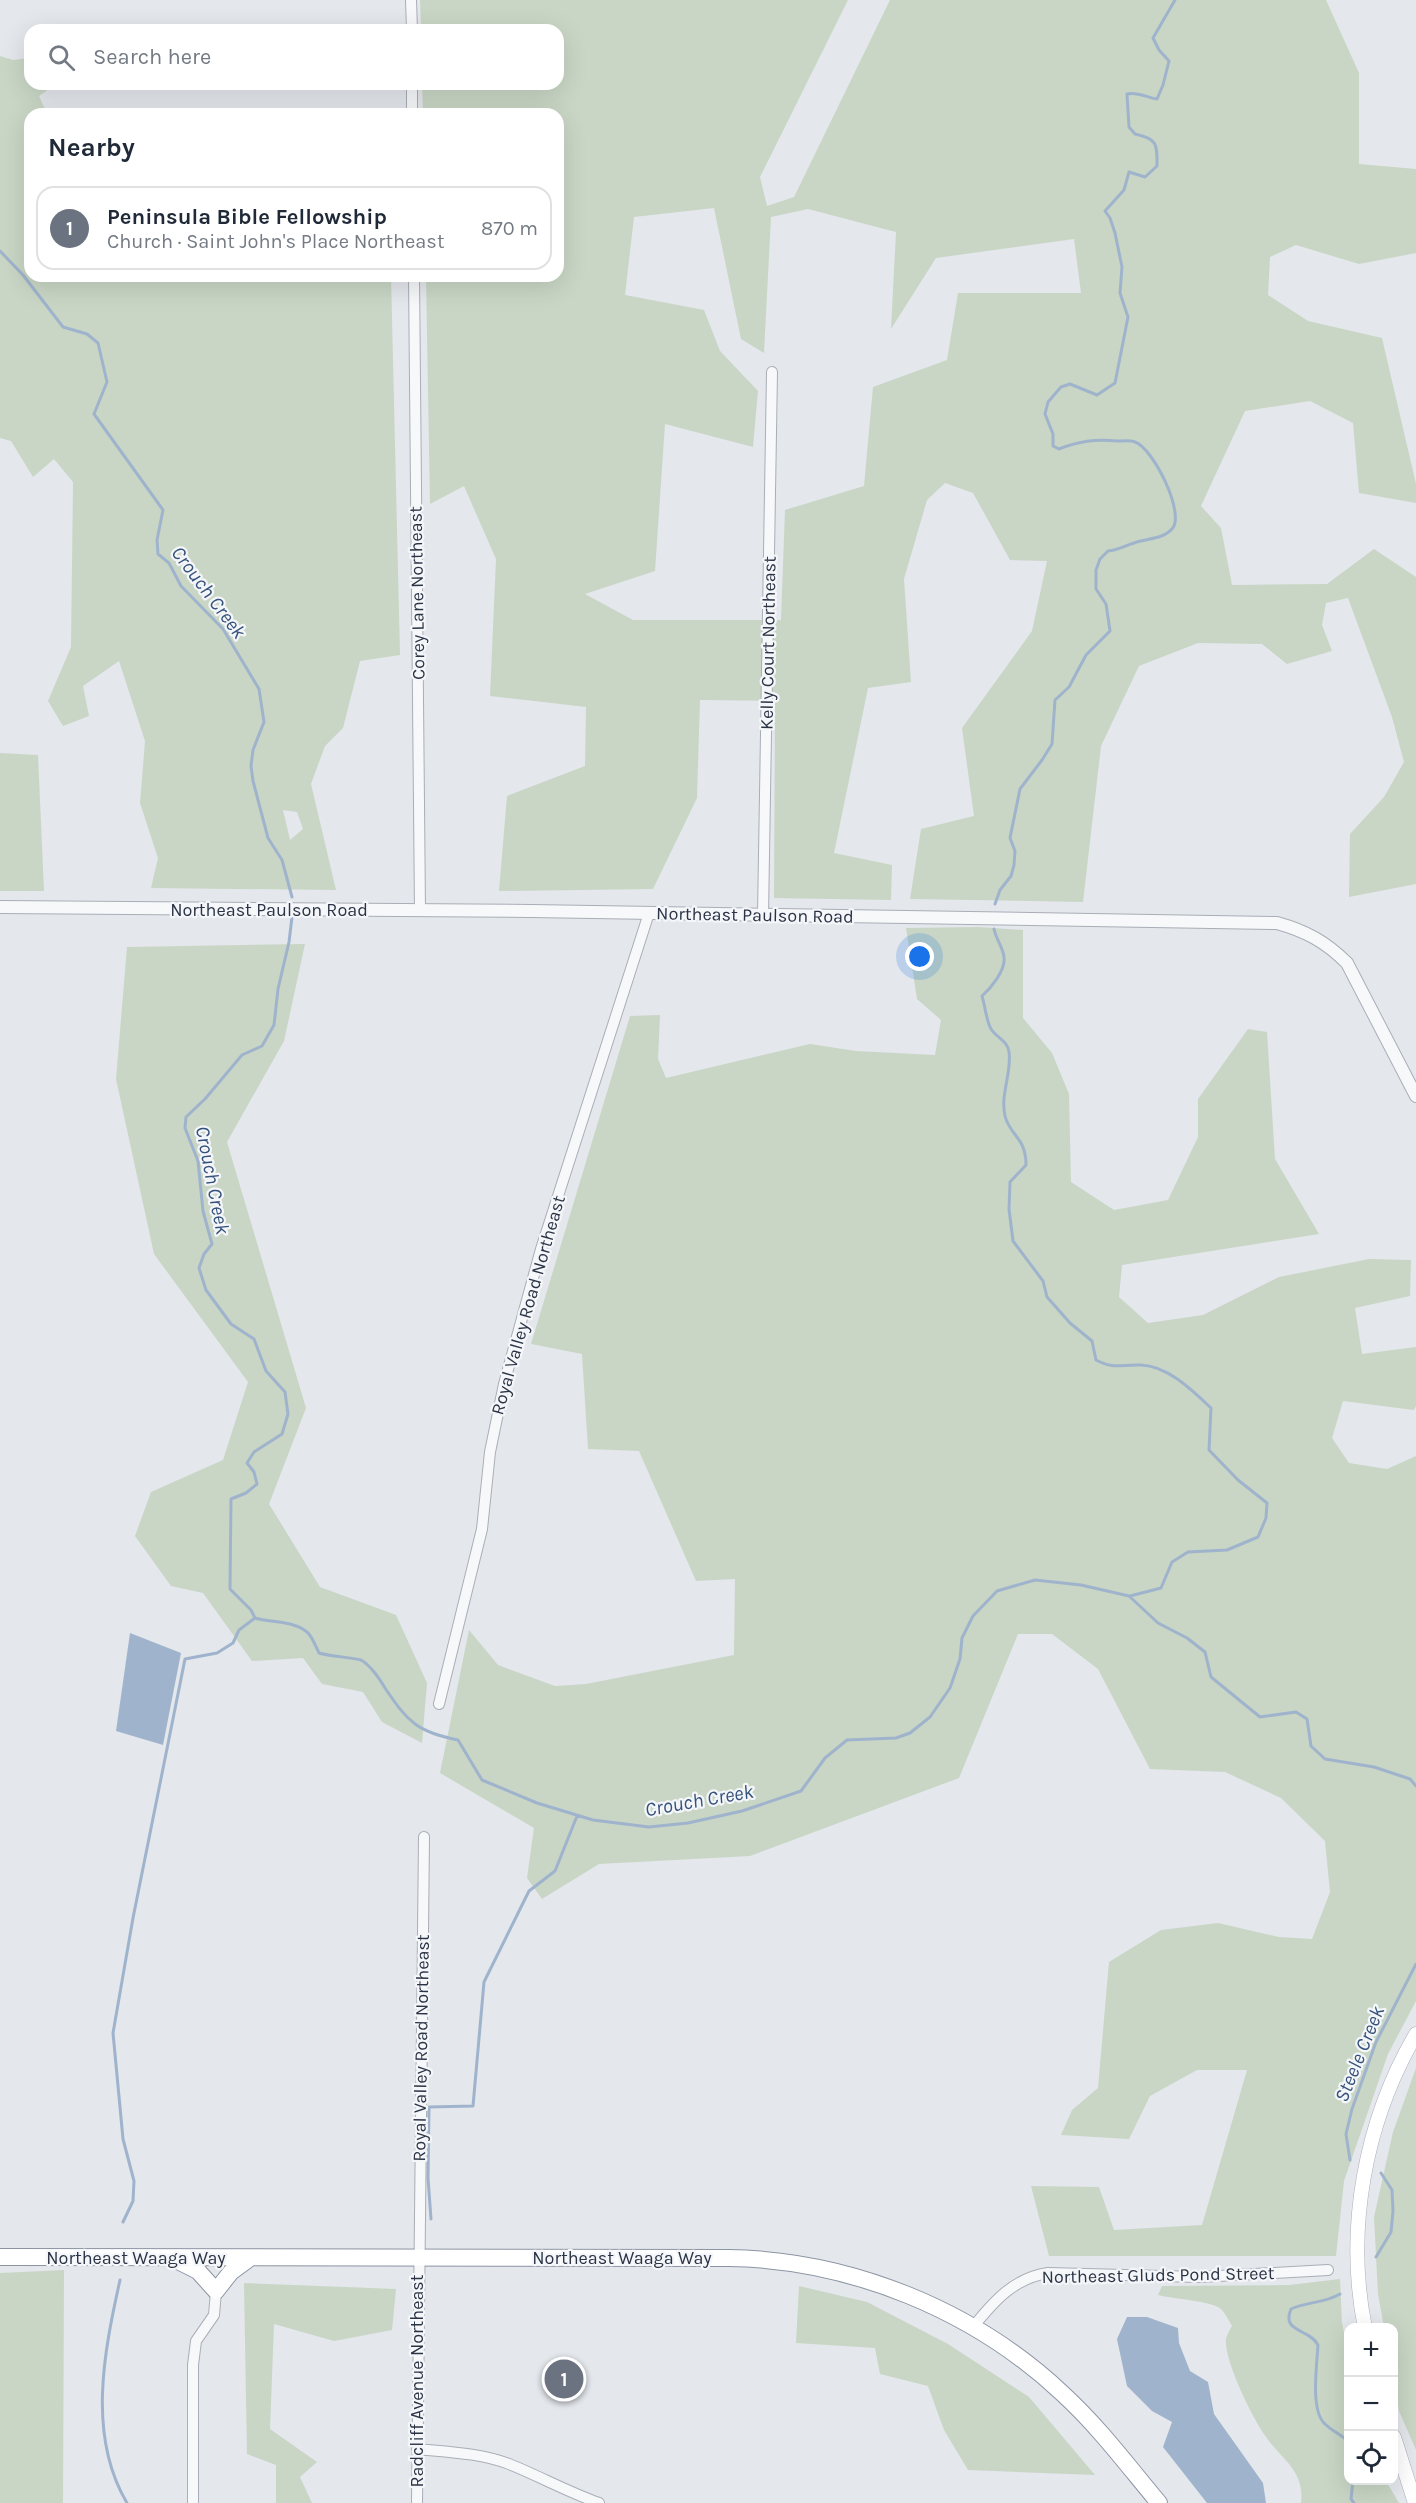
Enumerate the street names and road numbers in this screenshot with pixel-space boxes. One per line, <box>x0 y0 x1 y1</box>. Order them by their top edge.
street label: Corey Lane Northeast <box>404 506 430 680</box>
street label: Kelly Court Northeast <box>755 556 781 730</box>
street label: Northeast Paulson Road <box>170 899 368 921</box>
street label: Northeast Paulson Road <box>656 902 854 928</box>
street label: Royal Valley Road Northeast <box>486 1193 570 1417</box>
street label: Royal Valley Road Northeast <box>408 1934 434 2162</box>
street label: Northeast Waaga Way <box>46 2247 226 2269</box>
street label: Northeast Waaga Way <box>532 2247 712 2269</box>
street label: Northeast Gluds Pond Street <box>1041 2262 1275 2288</box>
street label: Radcliff Avenue Northeast <box>406 2274 428 2488</box>

